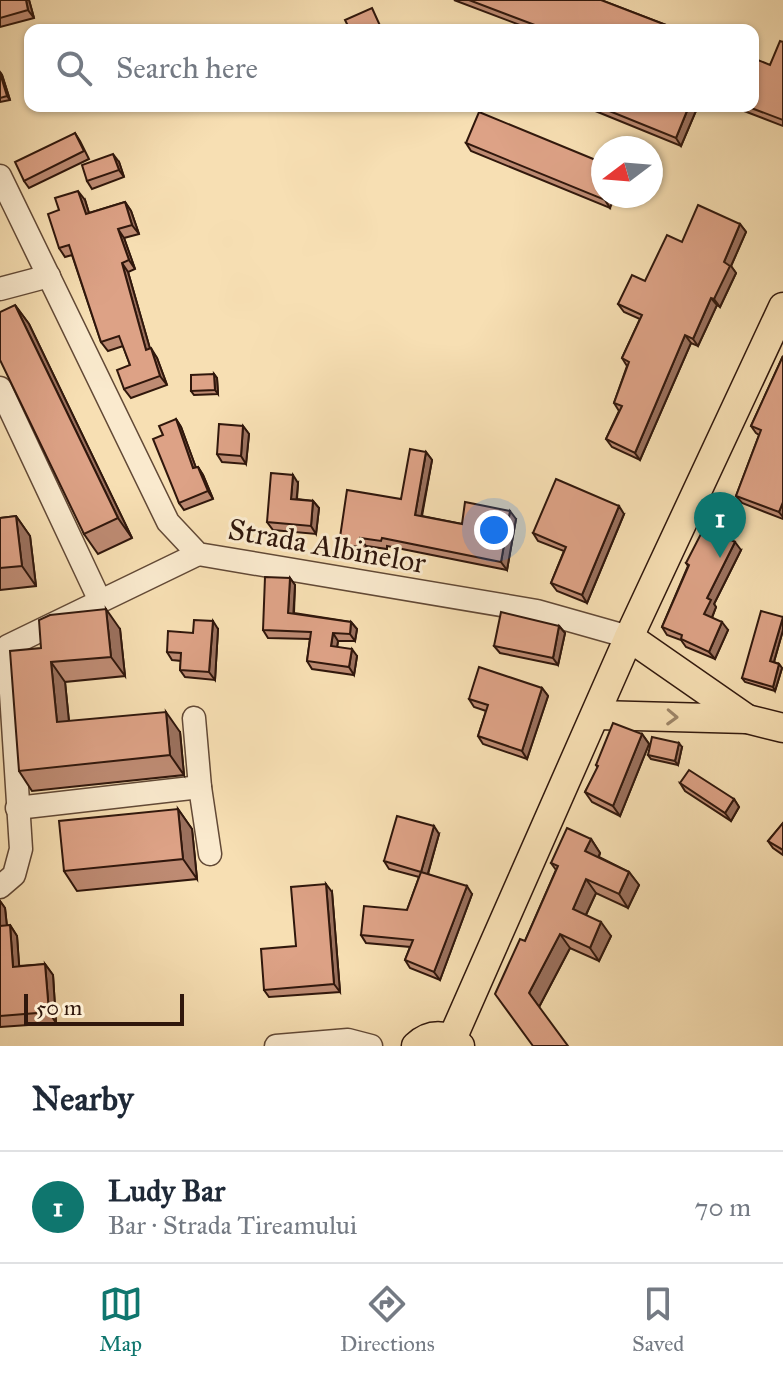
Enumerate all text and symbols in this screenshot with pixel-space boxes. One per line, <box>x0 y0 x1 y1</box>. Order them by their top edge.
search box <box>24 24 759 112</box>
icon: search <box>52 46 96 90</box>
text: Search here <box>116 50 258 86</box>
north arrow <box>591 136 663 208</box>
pin: 1 <box>694 492 746 558</box>
your location <box>474 510 514 550</box>
street label: Strada Albinelor <box>225 511 429 581</box>
one-way arrow <box>666 708 679 725</box>
scale bar <box>24 990 184 1026</box>
text: 50 m <box>36 994 82 1021</box>
text: Nearby <box>32 1078 134 1119</box>
text: Ludy Bar <box>108 1173 225 1209</box>
text: 1 <box>53 1191 63 1223</box>
text: 70 m <box>695 1191 751 1223</box>
text: Bar · Strada Tireamului <box>108 1209 357 1241</box>
tab: Map <box>99 1282 143 1357</box>
tab: Directions <box>340 1282 435 1357</box>
tab: Saved <box>632 1282 684 1357</box>

